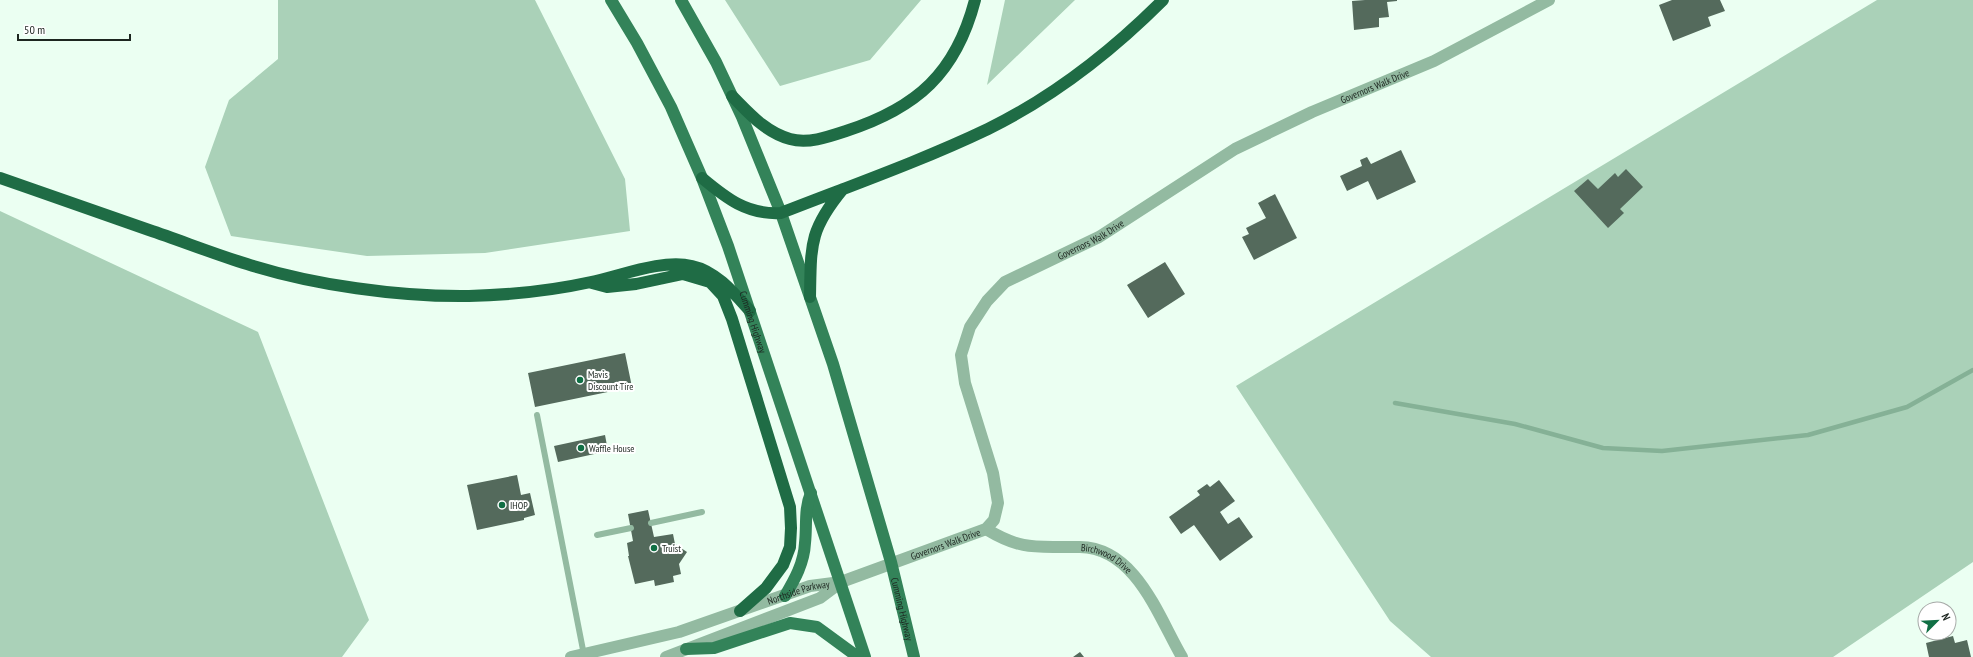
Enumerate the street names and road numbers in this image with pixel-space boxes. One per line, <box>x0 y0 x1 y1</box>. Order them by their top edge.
street label: Governors Walk Drive <box>1338 66 1411 106</box>
street label: Governors Walk Drive <box>1055 217 1126 263</box>
street label: Cumming Highway <box>736 289 769 355</box>
street label: Governors Walk Drive <box>909 526 982 563</box>
street label: Birchwood Drive <box>1081 541 1135 576</box>
street label: Cumming Highway <box>888 576 916 642</box>
street label: Northside Parkway <box>766 578 831 608</box>

